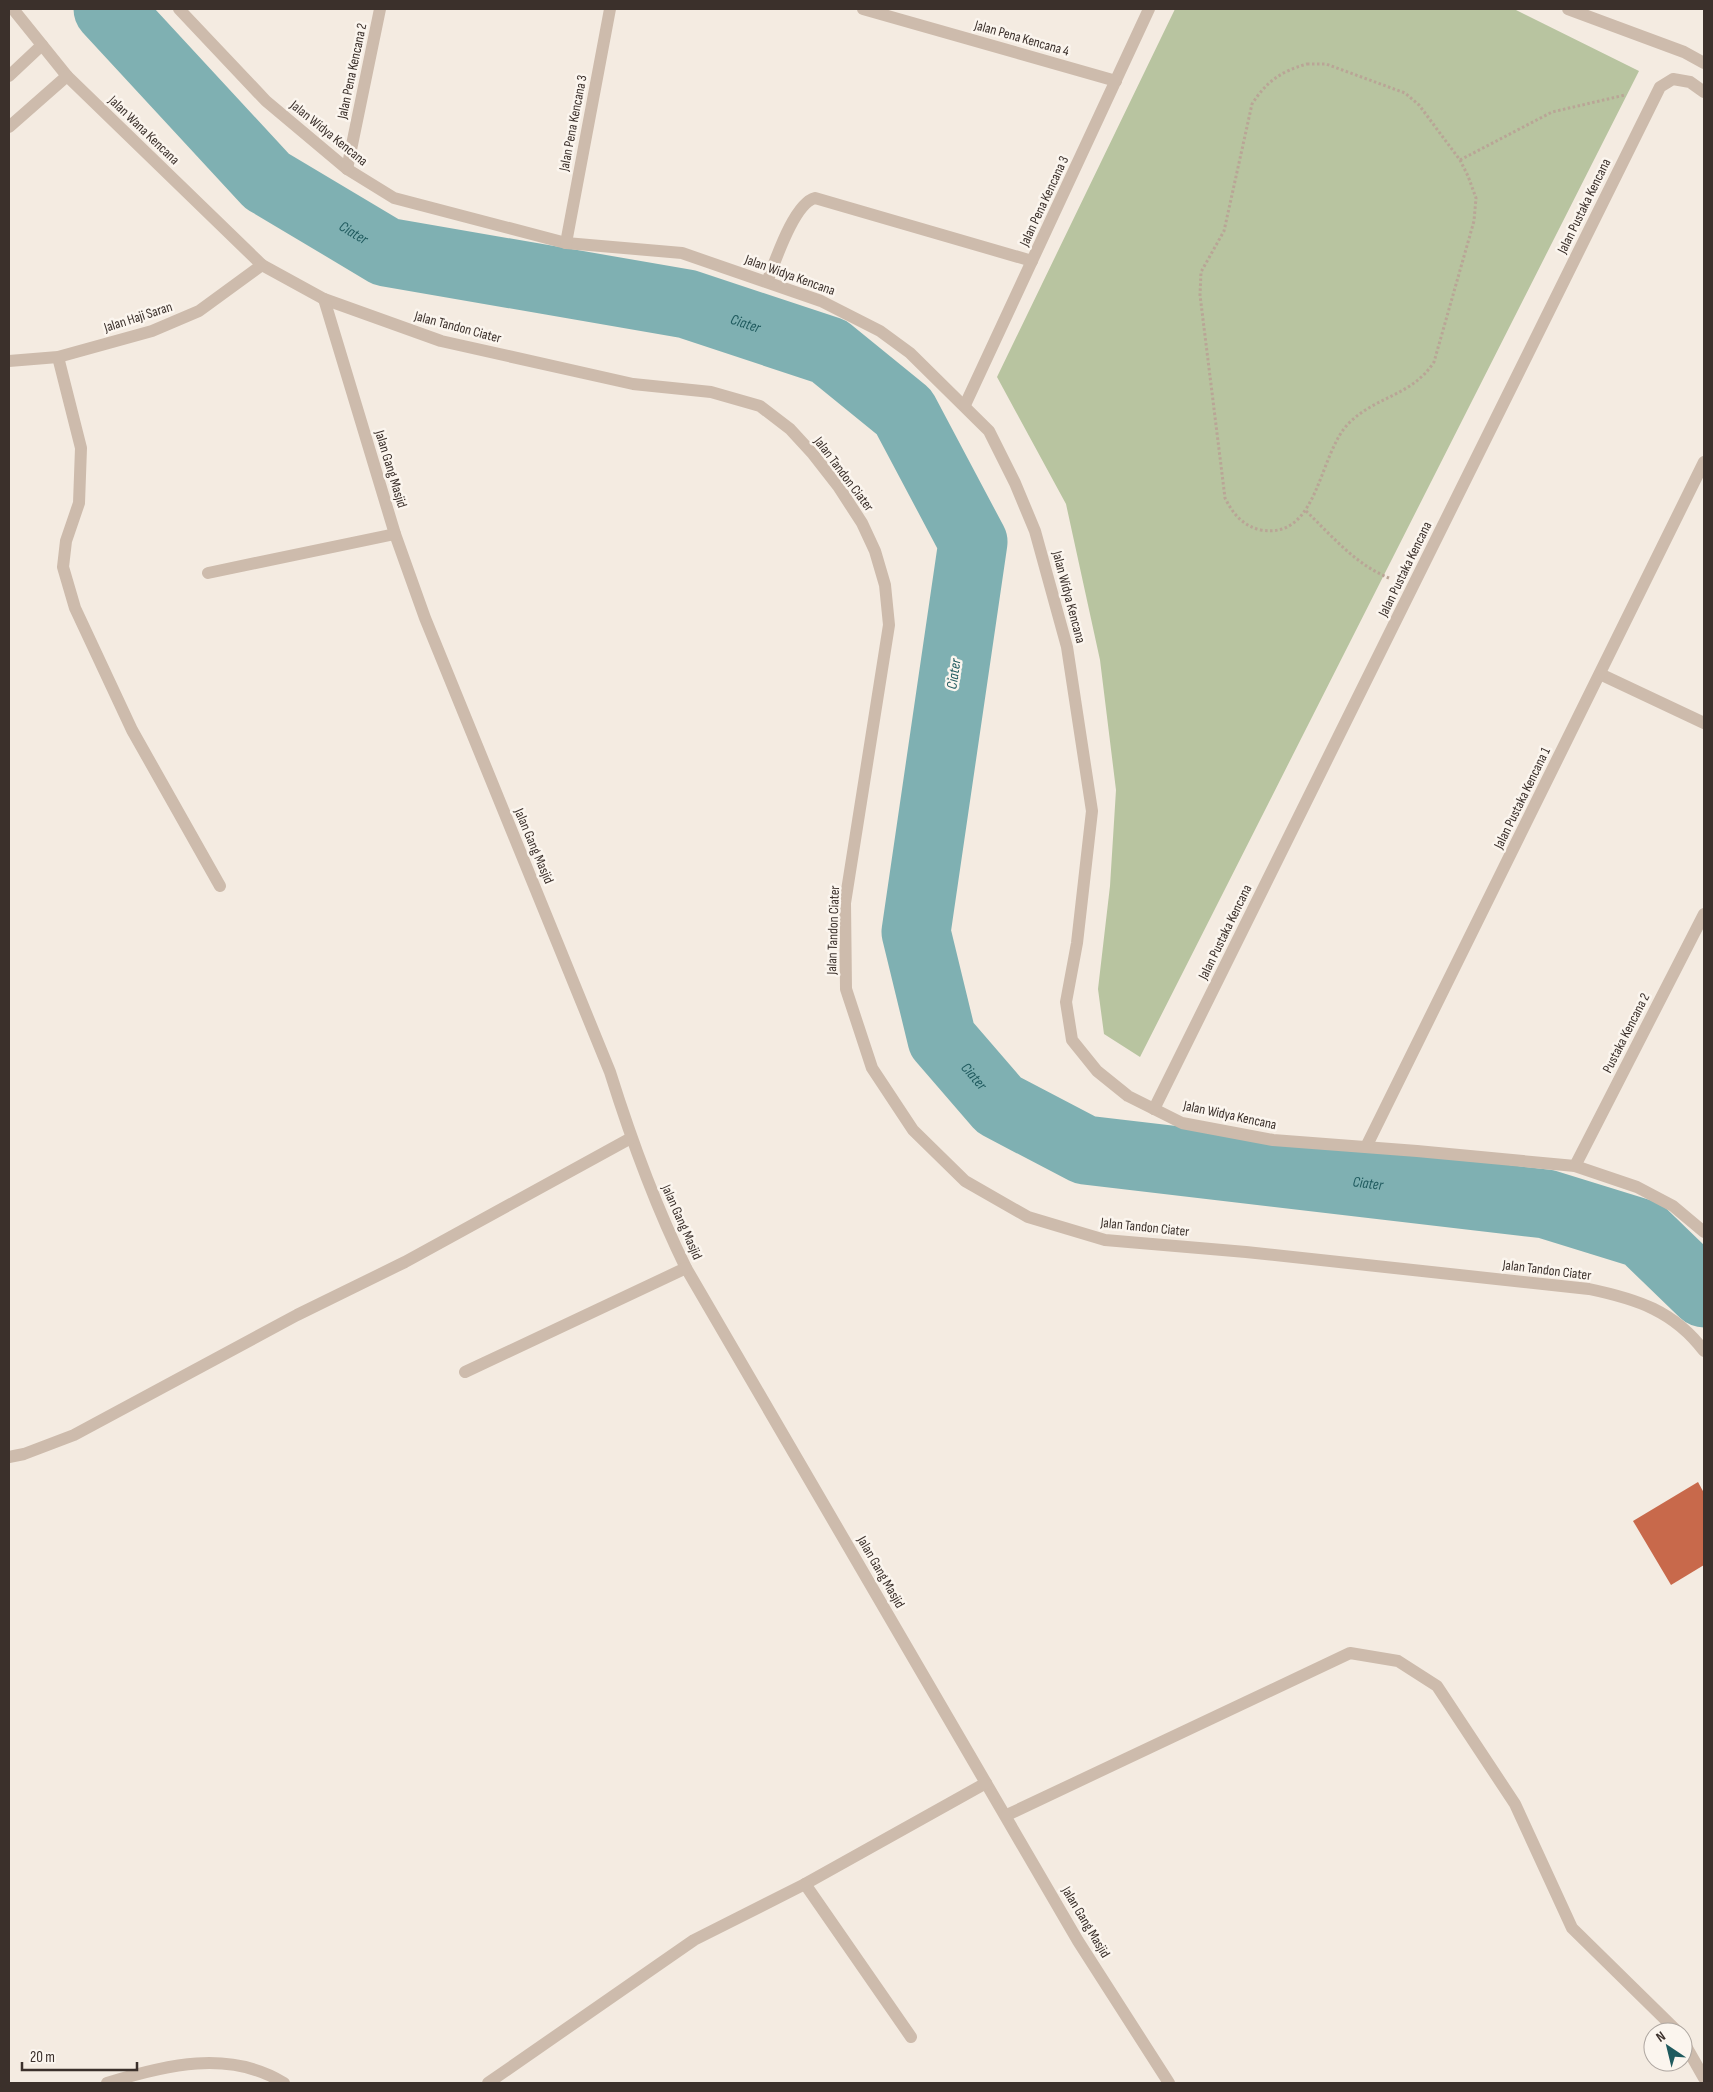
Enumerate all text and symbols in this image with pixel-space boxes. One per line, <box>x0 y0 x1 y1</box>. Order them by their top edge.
street label: Jalan Pena Kencana 4 <box>972 16 1071 60</box>
street label: Jalan Pena Kencana 2 <box>333 21 370 121</box>
street label: Jalan Pena Kencana 3 <box>555 73 591 174</box>
street label: Jalan Wana Kencana <box>104 91 183 168</box>
street label: Jalan Widya Kencana <box>286 96 371 169</box>
street label: Jalan Pena Kencana 3 <box>1015 153 1072 250</box>
street label: Jalan Pustaka Kencana <box>1553 156 1614 257</box>
water label: Ciater <box>336 217 372 249</box>
street label: Jalan Widya Kencana <box>742 250 837 299</box>
street label: Jalan Haji Saran <box>101 298 174 336</box>
street label: Jalan Tandon Ciater <box>412 307 503 347</box>
water label: Ciater <box>728 310 764 337</box>
street label: Jalan Gang Masjid <box>371 427 411 510</box>
street label: Jalan Tandon Ciater <box>810 433 878 515</box>
street label: Jalan Pustaka Kencana <box>1374 519 1435 620</box>
street label: Jalan Widya Kencana <box>1048 548 1089 645</box>
water label: Ciater <box>942 657 966 690</box>
street label: Jalan Pustaka Kencana 1 <box>1490 744 1554 852</box>
street label: Jalan Gang Masjid <box>510 805 558 886</box>
street label: Jalan Pustaka Kencana <box>1194 882 1255 983</box>
street label: Jalan Tandon Ciater <box>823 885 843 976</box>
street label: Pustaka Kencana 2 <box>1599 990 1653 1076</box>
water label: Ciater <box>957 1058 992 1094</box>
street label: Jalan Widya Kencana <box>1181 1097 1278 1133</box>
water label: Ciater <box>1352 1172 1385 1194</box>
street label: Jalan Gang Masjid <box>658 1181 706 1262</box>
street label: Jalan Tandon Ciater <box>1099 1214 1190 1240</box>
street label: Jalan Tandon Ciater <box>1501 1256 1592 1284</box>
street label: Jalan Gang Masjid <box>853 1532 909 1611</box>
street label: Jalan Gang Masjid <box>1058 1882 1114 1961</box>
north arrow <box>1643 2022 1693 2072</box>
text: N <box>1653 2028 1669 2046</box>
scale bar <box>22 2040 138 2072</box>
text: 20 m <box>30 2048 55 2067</box>

